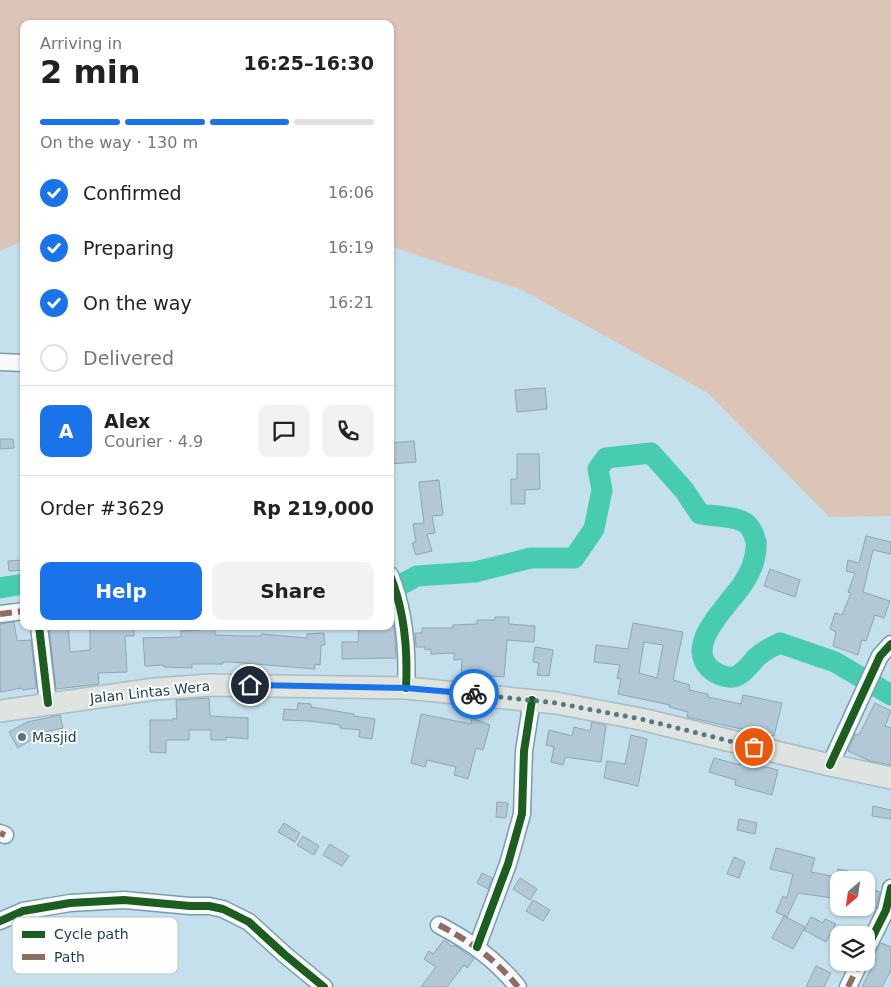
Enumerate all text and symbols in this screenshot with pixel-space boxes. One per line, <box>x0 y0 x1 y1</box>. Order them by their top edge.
text: Arriving in <box>40 34 122 53</box>
text: 16:25–16:30 <box>244 52 374 74</box>
text: 2 min <box>40 53 141 91</box>
text: On the way · 130 m <box>40 133 198 152</box>
icon: check <box>40 179 68 207</box>
text: Confirmed <box>83 182 182 204</box>
text: 16:06 <box>328 183 374 202</box>
icon: check <box>40 234 68 262</box>
text: Preparing <box>83 237 174 259</box>
text: 16:19 <box>328 238 374 257</box>
icon: check <box>40 289 68 317</box>
text: On the way <box>83 292 192 314</box>
text: 16:21 <box>328 293 374 312</box>
text: Delivered <box>83 347 174 369</box>
button: chat <box>258 405 310 457</box>
button: phone <box>322 405 374 457</box>
text: Alex <box>104 410 150 432</box>
text: A <box>59 420 73 442</box>
text: Courier · 4.9 <box>104 432 203 451</box>
text: Order #3629 <box>40 497 164 519</box>
text: Rp 219,000 <box>253 497 374 519</box>
button: Help <box>40 562 202 620</box>
button: Share <box>212 562 374 620</box>
pin <box>229 664 271 706</box>
courier <box>449 669 499 719</box>
icon: home <box>236 671 264 699</box>
street label: Jalan Lintas Wera <box>88 678 211 706</box>
icon: bike <box>460 680 488 708</box>
pin <box>733 726 775 768</box>
place label: Masjid <box>32 729 77 745</box>
marker: Masjid <box>16 731 28 743</box>
icon: bag <box>740 733 768 761</box>
north arrow <box>830 871 875 916</box>
map controls <box>830 871 875 971</box>
legend <box>12 917 178 974</box>
text: Cycle path <box>54 926 129 942</box>
button: layers <box>830 926 875 971</box>
text: Path <box>54 949 85 965</box>

